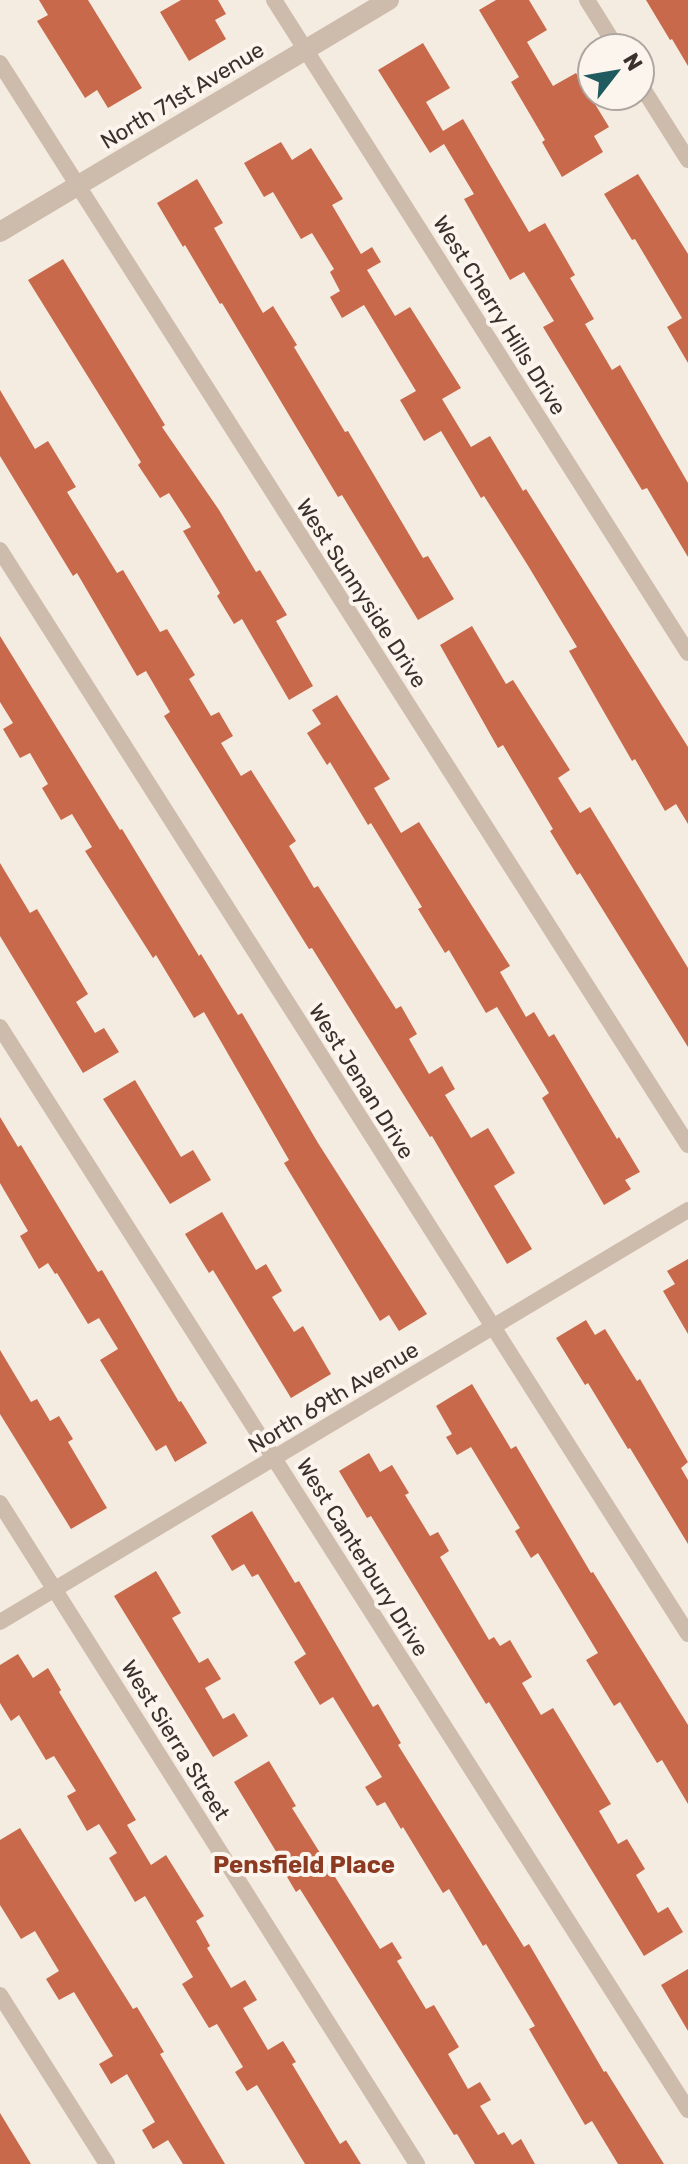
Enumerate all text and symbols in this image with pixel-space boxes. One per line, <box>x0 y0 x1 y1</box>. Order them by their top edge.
north arrow <box>576 32 656 112</box>
street label: North 71st Avenue <box>96 36 269 155</box>
text: N <box>617 48 648 76</box>
street label: West Cherry Hills Drive <box>427 211 572 420</box>
street label: West Sunnyside Drive <box>290 494 433 693</box>
street label: West Jenan Drive <box>303 999 420 1164</box>
street label: North 69th Avenue <box>243 1336 423 1459</box>
street label: West Canterbury Drive <box>291 1453 435 1661</box>
street label: West Sierra Street <box>115 1655 236 1826</box>
district label: Pensfield Place <box>213 1851 395 1879</box>

